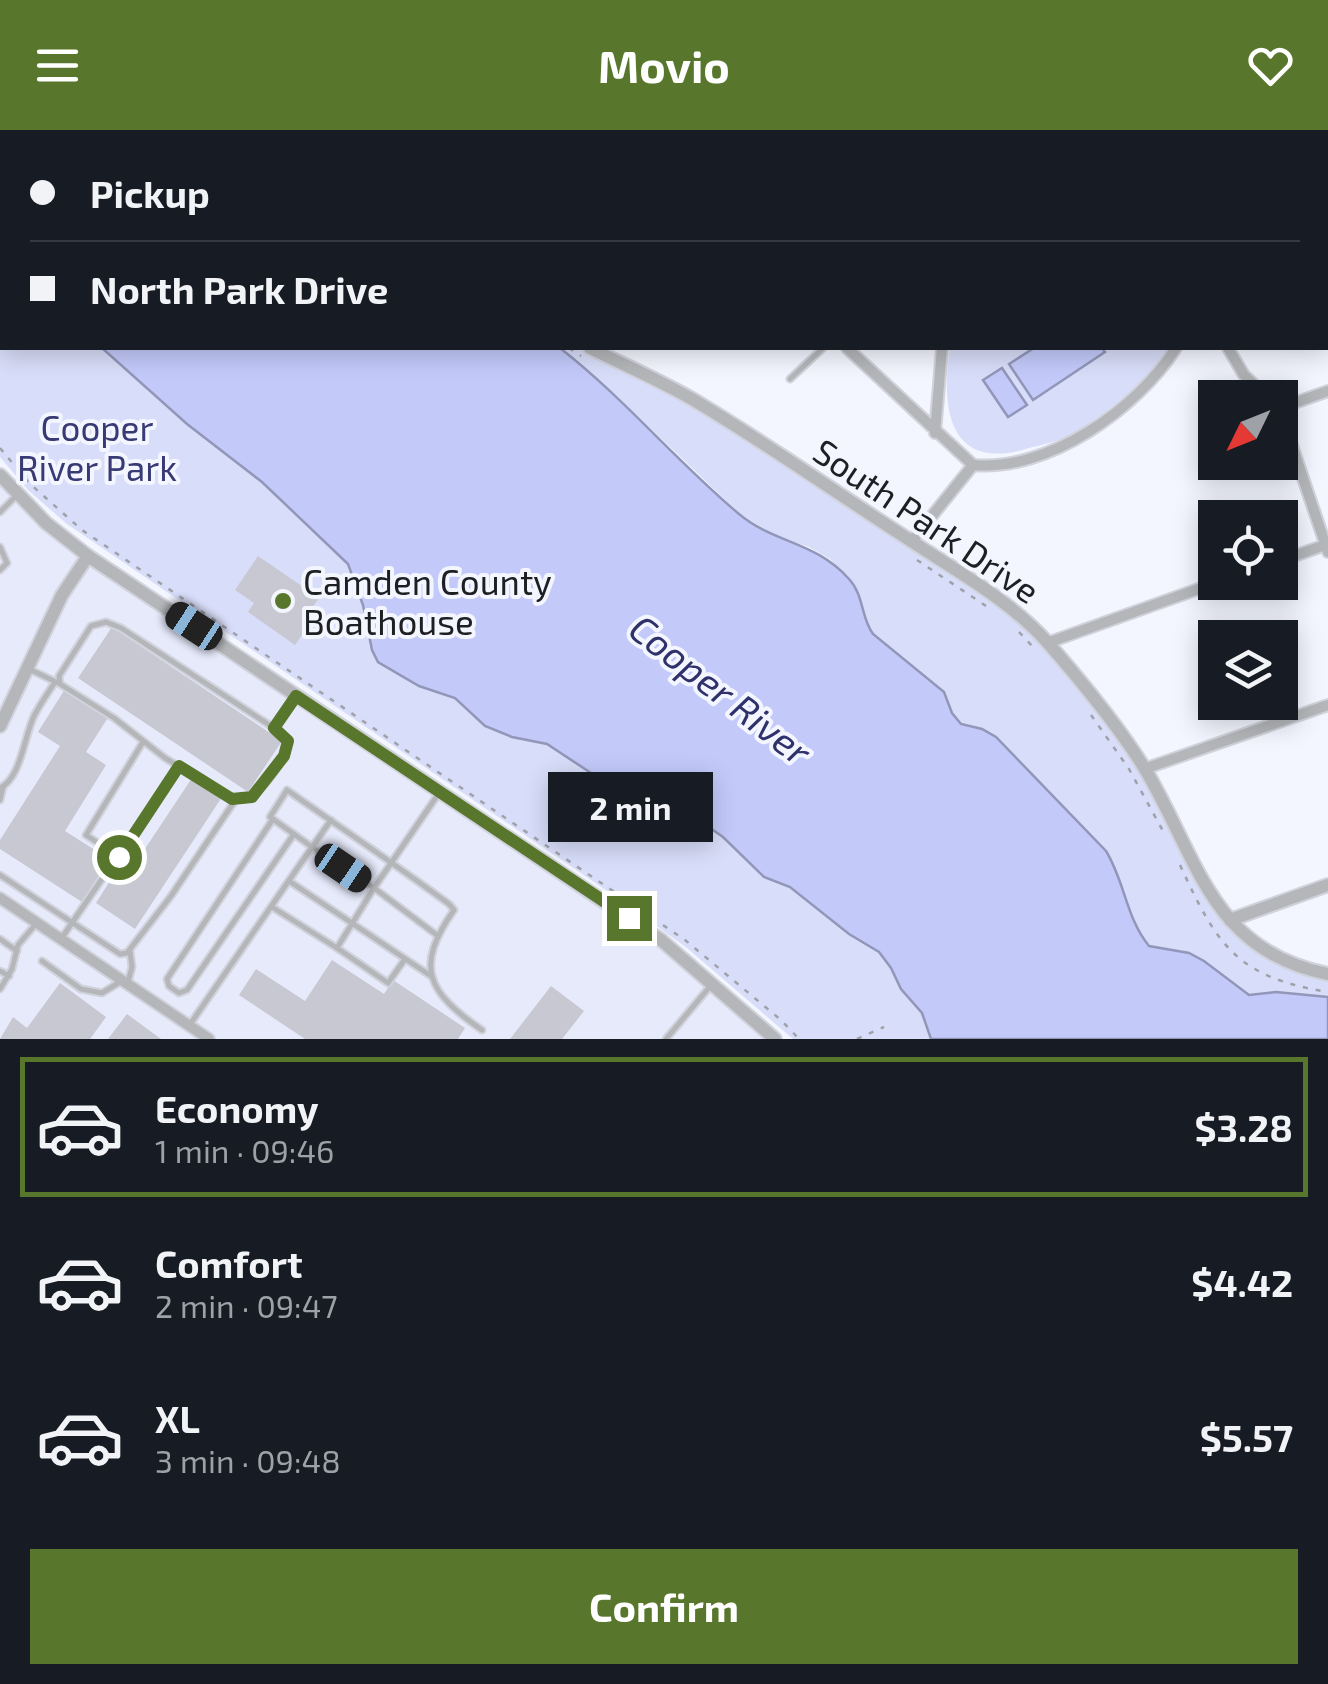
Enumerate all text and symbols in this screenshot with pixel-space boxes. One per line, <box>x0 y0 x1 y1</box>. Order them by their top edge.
icon: menu <box>30 38 85 93</box>
text: Movio <box>598 38 730 92</box>
icon: heart <box>1243 38 1298 93</box>
text: Pickup <box>90 170 210 216</box>
text: North Park Drive <box>90 266 388 312</box>
north arrow <box>1198 380 1298 480</box>
map controls <box>1198 380 1298 720</box>
park label: Cooper River Park <box>17 406 177 488</box>
street label: South Park Drive <box>806 429 1048 611</box>
button: locate <box>1198 500 1298 600</box>
place label: Camden County Boathouse <box>303 560 552 642</box>
marker: Camden County Boathouse <box>272 590 294 612</box>
car <box>161 597 227 655</box>
water label: Cooper River <box>621 604 822 775</box>
button: layers <box>1198 620 1298 720</box>
callout: 2 min <box>546 773 712 843</box>
text: 2 min <box>590 788 671 826</box>
route start <box>97 835 142 880</box>
car <box>310 839 376 897</box>
route end <box>607 896 652 941</box>
icon: car <box>35 1082 125 1172</box>
text: Economy <box>155 1085 319 1131</box>
text: $3.28 <box>1194 1104 1293 1150</box>
text: 1 min · 09:46 <box>155 1131 334 1169</box>
icon: car <box>35 1237 125 1327</box>
text: Comfort <box>155 1240 303 1286</box>
text: $4.42 <box>1191 1259 1293 1305</box>
text: 2 min · 09:47 <box>155 1286 338 1324</box>
icon: car <box>35 1392 125 1482</box>
text: XL <box>155 1395 200 1441</box>
text: $5.57 <box>1200 1414 1293 1460</box>
text: 3 min · 09:48 <box>155 1441 341 1479</box>
button: Confirm <box>30 1549 1298 1664</box>

